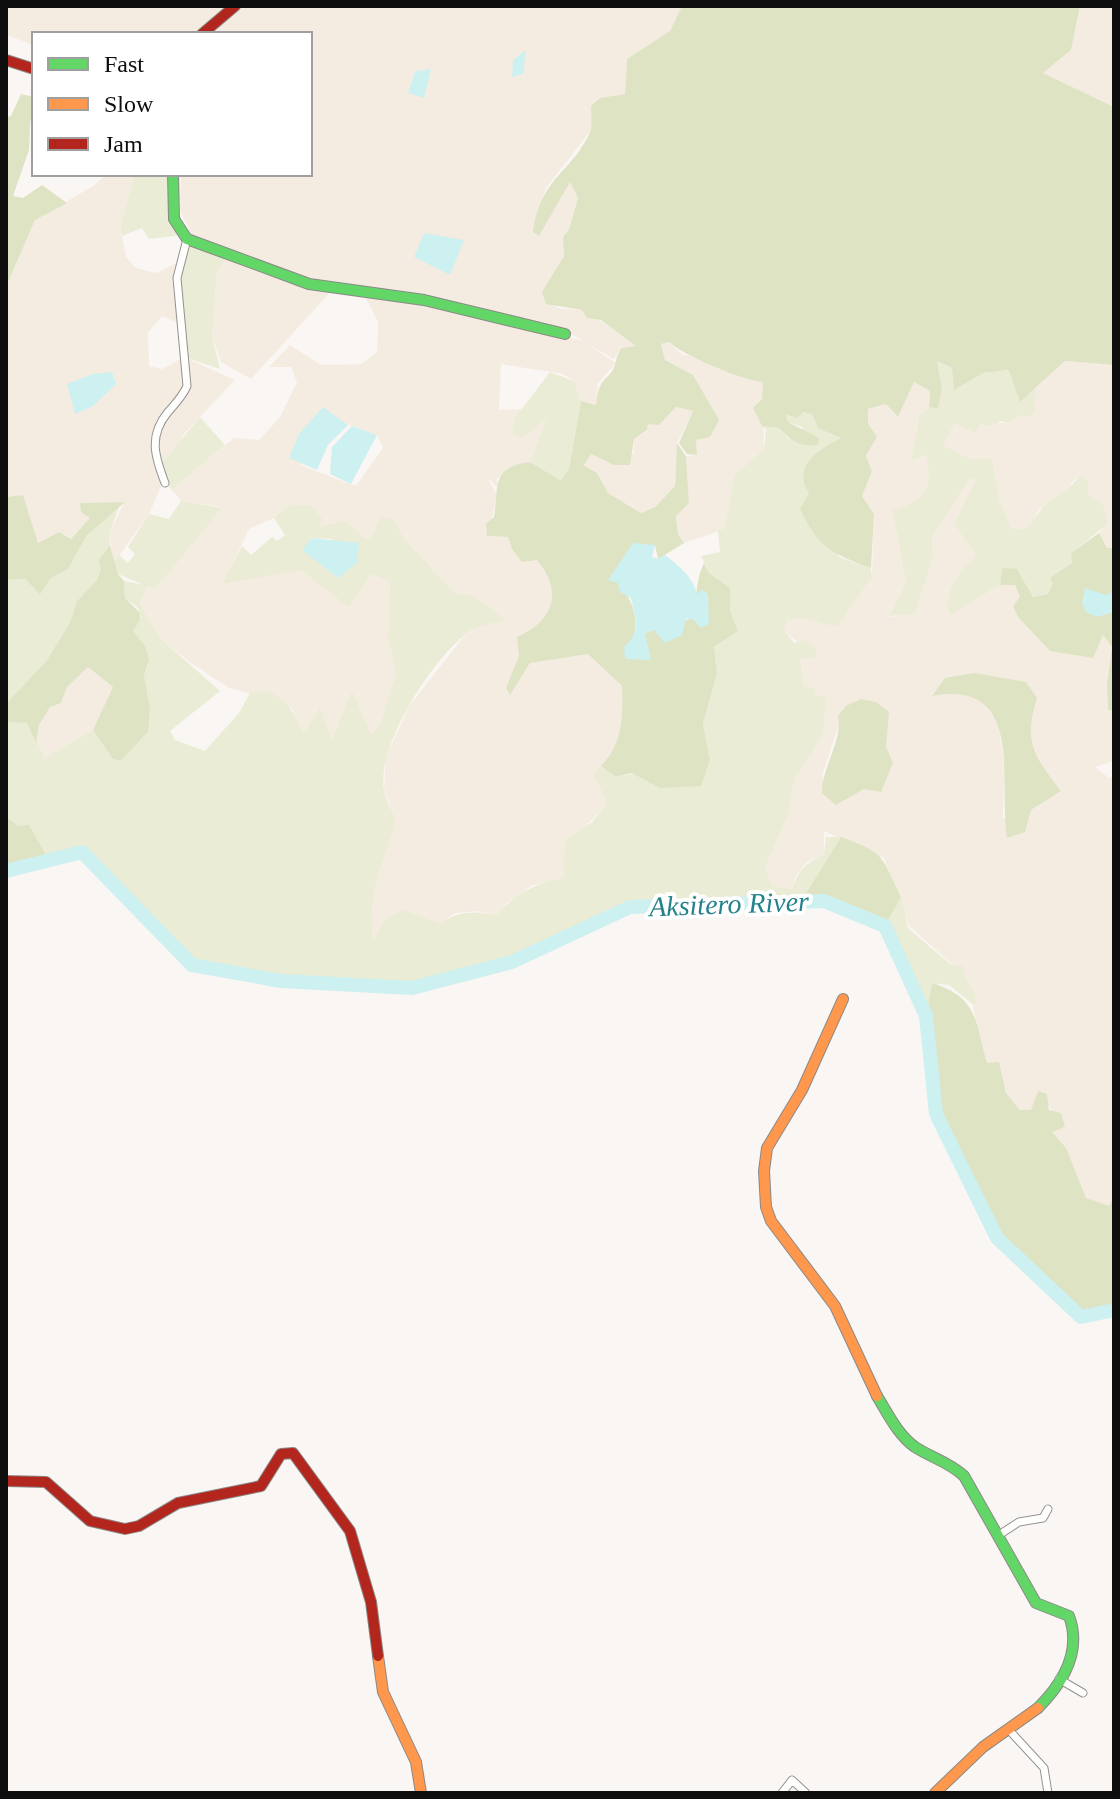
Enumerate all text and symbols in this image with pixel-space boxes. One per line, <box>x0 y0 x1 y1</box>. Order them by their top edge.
legend <box>32 32 312 176</box>
text: Fast <box>104 51 144 77</box>
text: Slow <box>104 91 154 117</box>
text: Jam <box>104 131 143 157</box>
water label: Aksitero River <box>647 886 810 922</box>

